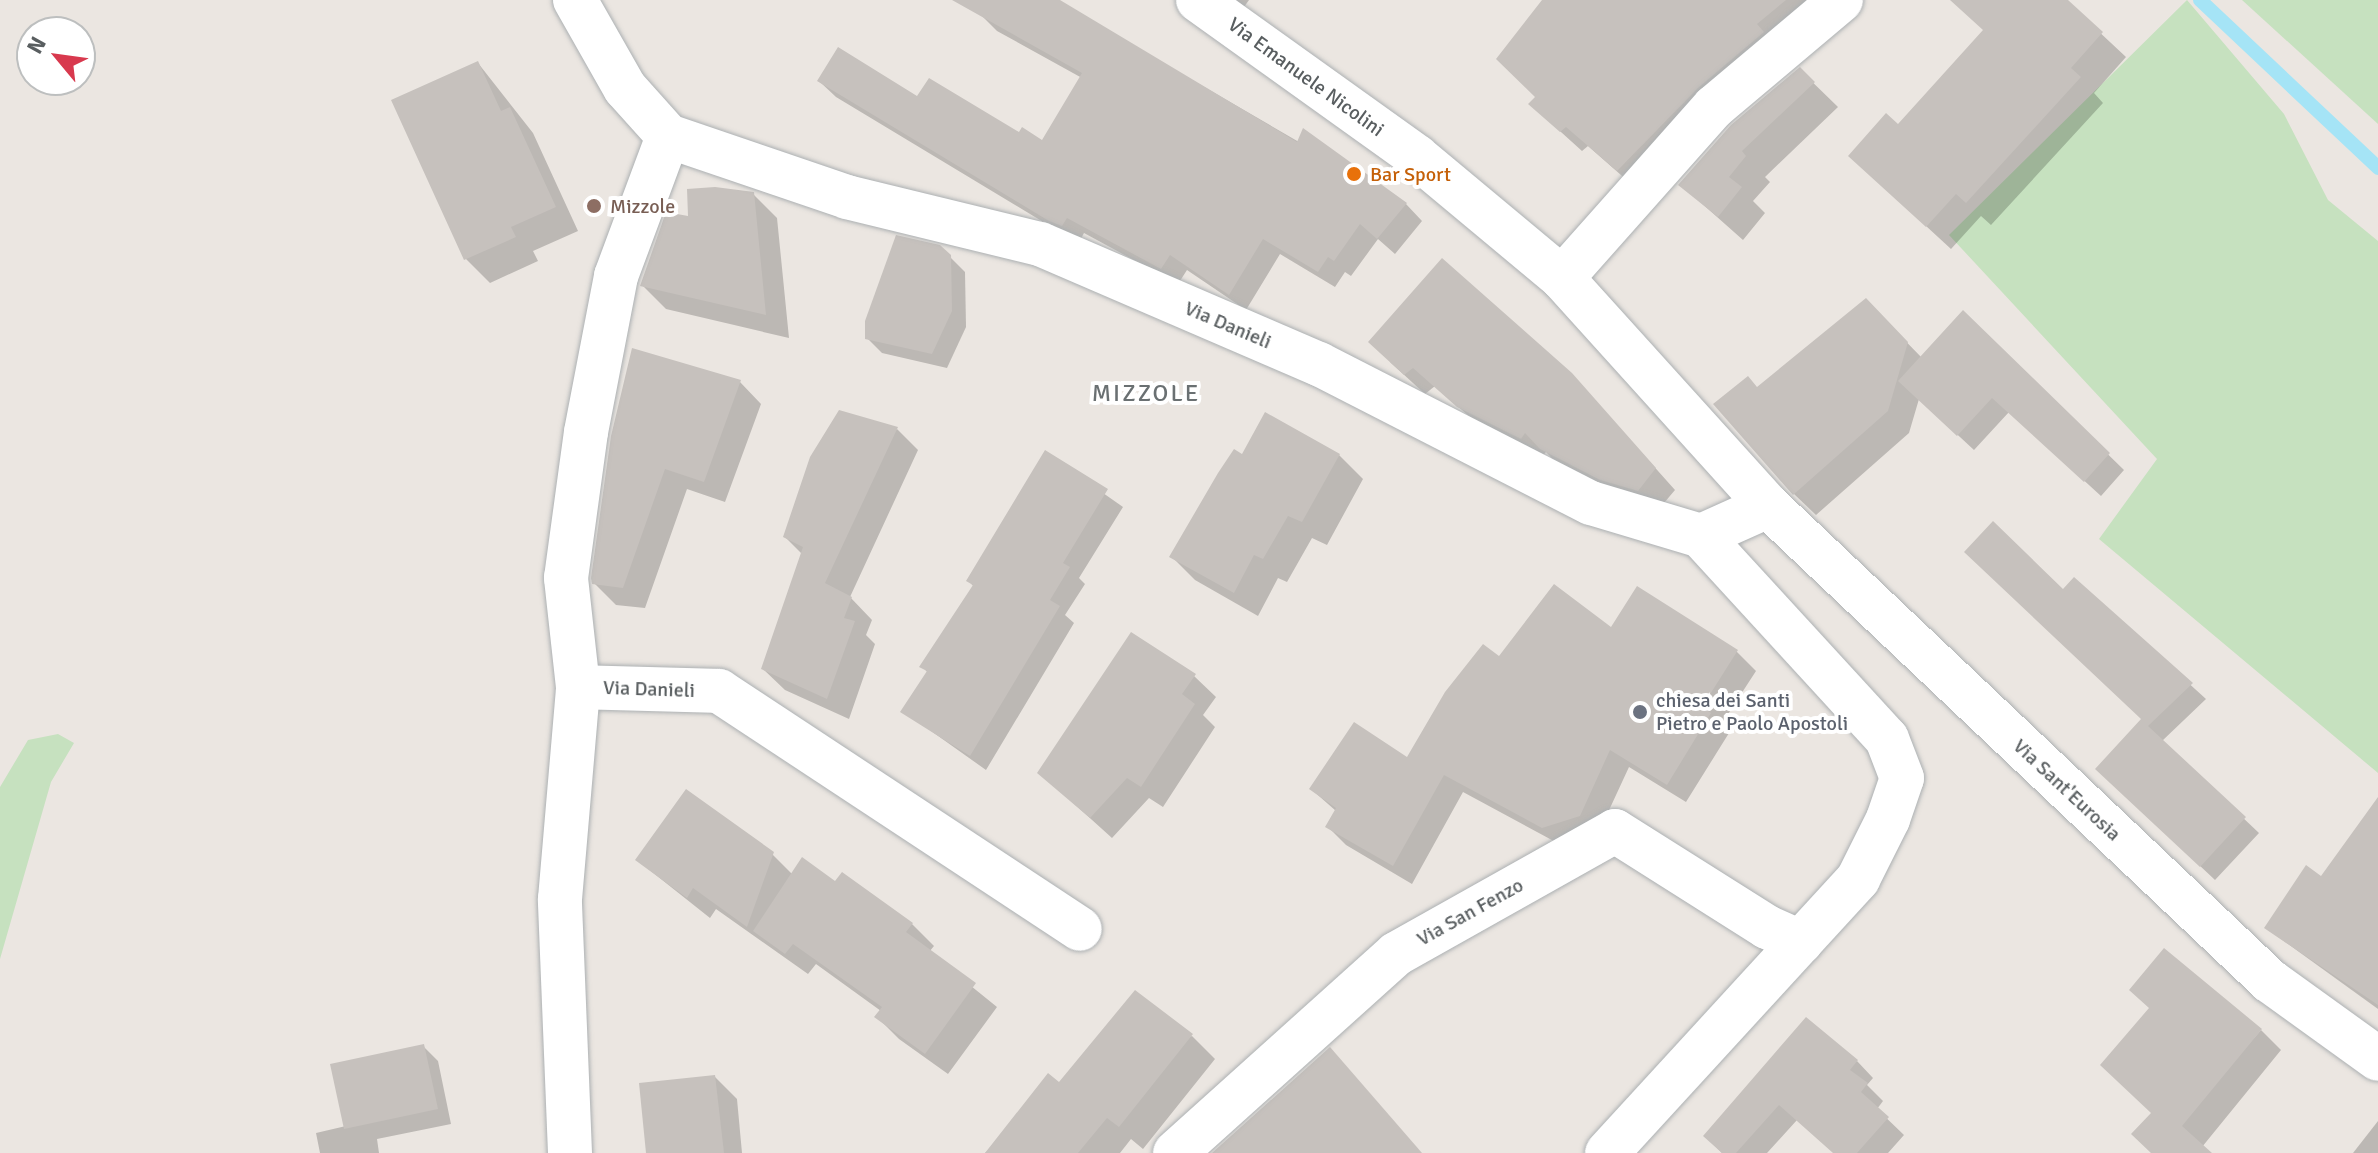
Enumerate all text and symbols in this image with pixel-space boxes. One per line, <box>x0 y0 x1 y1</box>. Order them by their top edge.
street label: Via Emanuele Nicolini <box>1223 12 1389 142</box>
north arrow <box>16 16 96 96</box>
text: N <box>21 32 52 58</box>
place label: Bar Sport <box>1370 162 1451 186</box>
marker: Bar Sport <box>1345 165 1363 183</box>
place label: Mizzole <box>610 194 675 218</box>
marker: Mizzole <box>585 197 603 215</box>
street label: Via Danieli <box>1181 296 1275 354</box>
district label: MIZZOLE <box>1092 380 1200 408</box>
street label: Via Danieli <box>603 675 695 703</box>
place label: chiesa dei Santi Pietro e Paolo Apostoli <box>1656 688 1848 735</box>
marker: chiesa dei Santi Pietro e Paolo Apostoli <box>1631 703 1649 721</box>
street label: Via Sant'Eurosia <box>2008 734 2126 846</box>
street label: Via San Fenzo <box>1413 873 1527 951</box>

